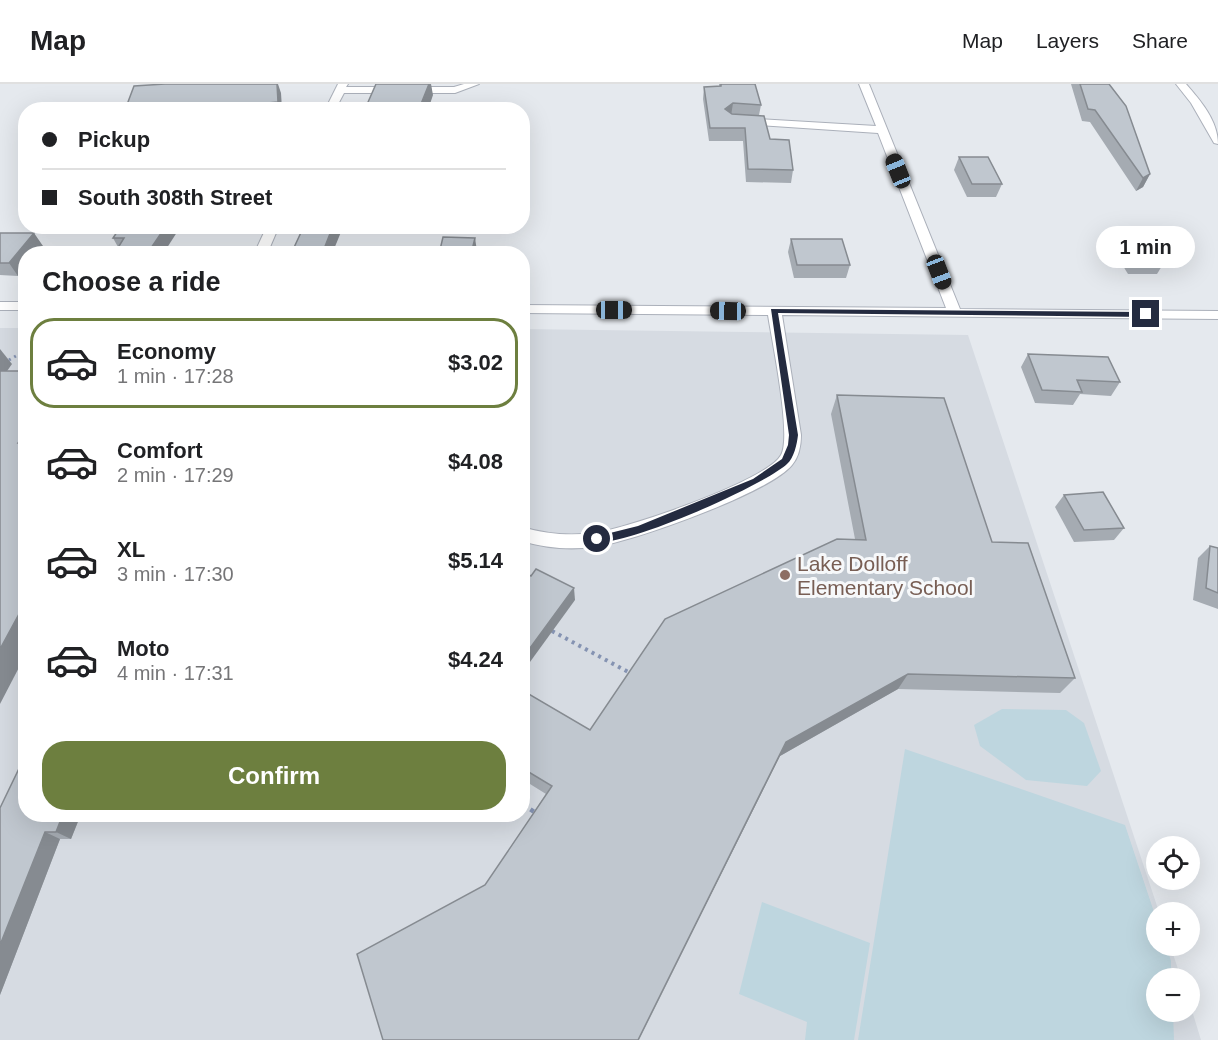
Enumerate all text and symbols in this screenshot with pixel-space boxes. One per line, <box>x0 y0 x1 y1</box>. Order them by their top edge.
text: Map <box>30 25 86 56</box>
text: Map <box>962 29 1003 52</box>
text: Layers <box>1036 29 1099 52</box>
text: Share <box>1132 29 1188 52</box>
text: Pickup <box>78 127 150 152</box>
car <box>883 151 913 191</box>
text: South 308th Street <box>78 185 272 210</box>
callout: 1 min <box>1096 227 1196 269</box>
text: 1 min <box>1119 236 1172 258</box>
car <box>924 252 954 292</box>
text: Choose a ride <box>42 267 221 297</box>
route end <box>1132 300 1159 327</box>
car <box>596 301 632 319</box>
car <box>710 302 746 320</box>
icon: car <box>45 336 99 390</box>
text: Economy <box>117 339 216 364</box>
text: $3.02 <box>448 350 503 375</box>
text: 1 min · 17:28 <box>117 365 234 387</box>
icon: car <box>45 435 99 489</box>
text: Comfort <box>117 438 203 463</box>
text: $4.08 <box>448 449 503 474</box>
text: 2 min · 17:29 <box>117 464 234 486</box>
route start <box>583 525 610 552</box>
icon: car <box>45 534 99 588</box>
text: XL <box>117 537 145 562</box>
text: $5.14 <box>448 548 503 573</box>
place label: Lake Dolloff Elementary School <box>797 552 973 599</box>
text: 3 min · 17:30 <box>117 563 234 585</box>
marker: Lake Dolloff Elementary School <box>778 568 792 582</box>
icon: car <box>45 633 99 687</box>
text: Moto <box>117 636 170 661</box>
text: $4.24 <box>448 647 503 672</box>
text: 4 min · 17:31 <box>117 662 234 684</box>
button: Confirm <box>42 741 506 810</box>
map controls <box>1146 836 1200 1022</box>
button: locate <box>1146 836 1200 890</box>
button: + <box>1146 902 1200 956</box>
button: − <box>1146 968 1200 1022</box>

